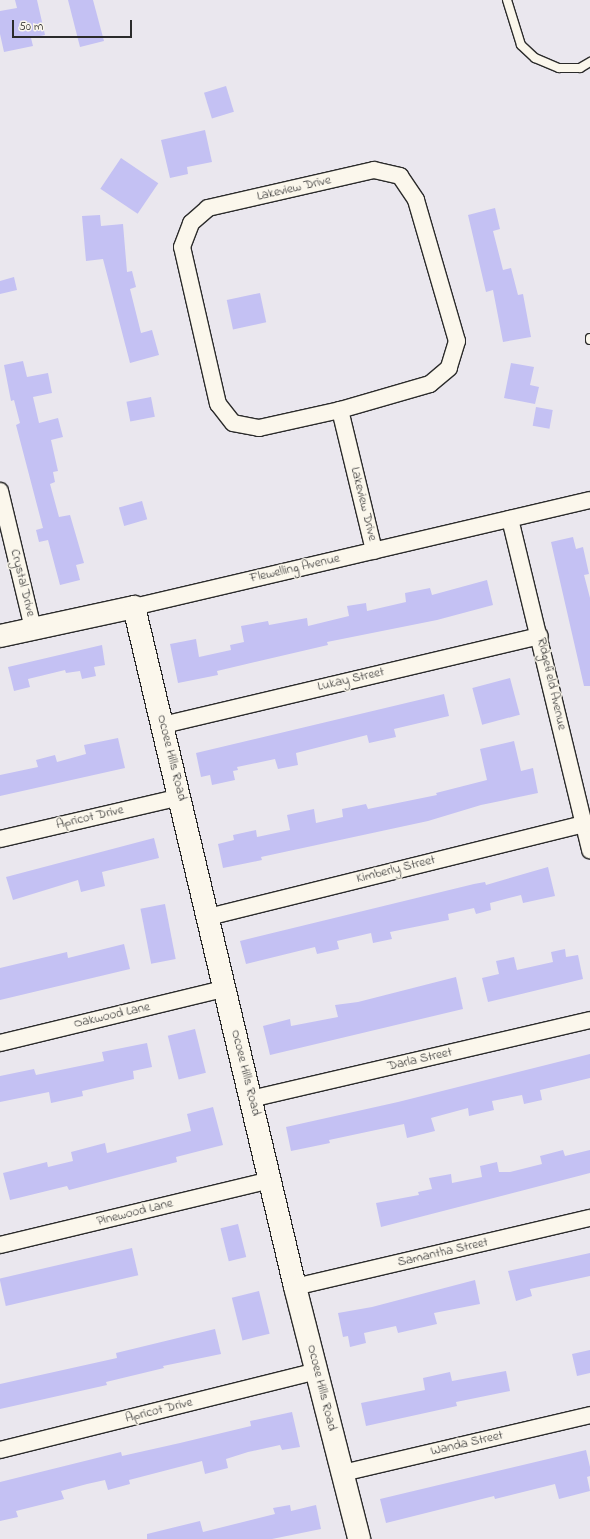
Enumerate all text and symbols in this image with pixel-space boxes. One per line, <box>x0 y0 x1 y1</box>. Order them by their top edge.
scale bar <box>14 12 134 38</box>
text: 50 m <box>19 18 43 36</box>
street label: Lakeview Drive <box>255 173 333 205</box>
street label: Lakeview Drive <box>346 466 380 542</box>
street label: Crystal Drive <box>6 548 38 618</box>
street label: Flewelling Avenue <box>248 551 342 587</box>
street label: Ridgefield Avenue <box>533 636 569 732</box>
street label: Lukay Street <box>316 665 386 695</box>
street label: Ocoee Hills Road <box>153 713 189 803</box>
street label: Apricot Drive <box>55 803 125 833</box>
street label: Kimberly Street <box>355 853 437 887</box>
street label: Oakwood Lane <box>72 1000 152 1032</box>
street label: Ocoee Hills Road <box>227 1028 263 1118</box>
street label: Darla Street <box>386 1045 454 1075</box>
street label: Pinewood Lane <box>95 1196 175 1230</box>
street label: Samantha Street <box>396 1235 490 1271</box>
street label: Ocoee Hills Road <box>303 1343 339 1433</box>
street label: Apricot Drive <box>124 1395 194 1427</box>
street label: Wanda Street <box>429 1428 505 1460</box>

